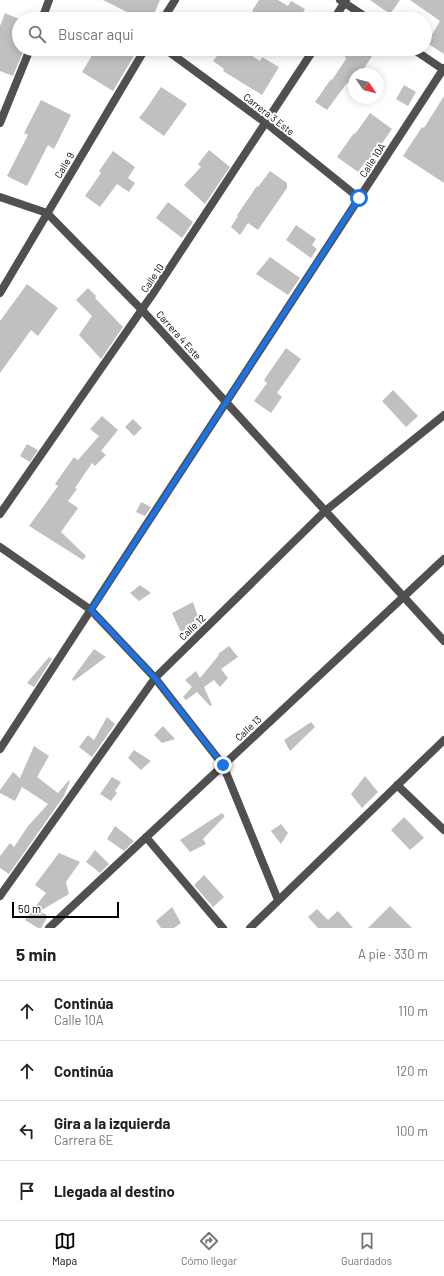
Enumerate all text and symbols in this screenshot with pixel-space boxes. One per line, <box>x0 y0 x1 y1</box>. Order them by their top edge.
search box <box>12 12 432 56</box>
icon: search <box>26 23 48 45</box>
text: Buscar aquí <box>58 25 134 43</box>
north arrow <box>348 68 384 104</box>
street label: Carrera 3 Este <box>241 90 297 138</box>
street label: Calle 10A <box>357 141 387 179</box>
street label: Calle 9 <box>52 150 76 180</box>
route start <box>350 189 368 207</box>
street label: Calle 10 <box>138 261 166 295</box>
street label: Carrera 4 Este <box>154 308 204 362</box>
street label: Calle 12 <box>176 612 208 642</box>
street label: Calle 13 <box>232 713 264 743</box>
route end <box>214 756 232 774</box>
scale bar <box>12 900 119 919</box>
text: 50 m <box>18 902 41 915</box>
text: 5 min <box>16 944 56 964</box>
text: A pie · 330 m <box>358 946 428 962</box>
text: Continúa <box>54 994 114 1012</box>
icon: ahead <box>16 1000 38 1022</box>
text: 110 m <box>398 1003 428 1019</box>
text: Calle 10A <box>54 1012 104 1028</box>
icon: ahead <box>16 1060 38 1082</box>
text: Continúa <box>54 1062 114 1080</box>
text: 120 m <box>396 1063 428 1079</box>
text: Gira a la izquierda <box>54 1114 170 1132</box>
icon: left <box>16 1120 38 1142</box>
text: 100 m <box>395 1123 428 1139</box>
text: Carrera 6E <box>54 1132 113 1148</box>
icon: arrive <box>16 1180 38 1202</box>
text: Llegada al destino <box>54 1182 175 1200</box>
tab: Mapa <box>52 1230 77 1267</box>
tab: Cómo llegar <box>181 1230 237 1267</box>
tab: Guardados <box>341 1230 392 1267</box>

